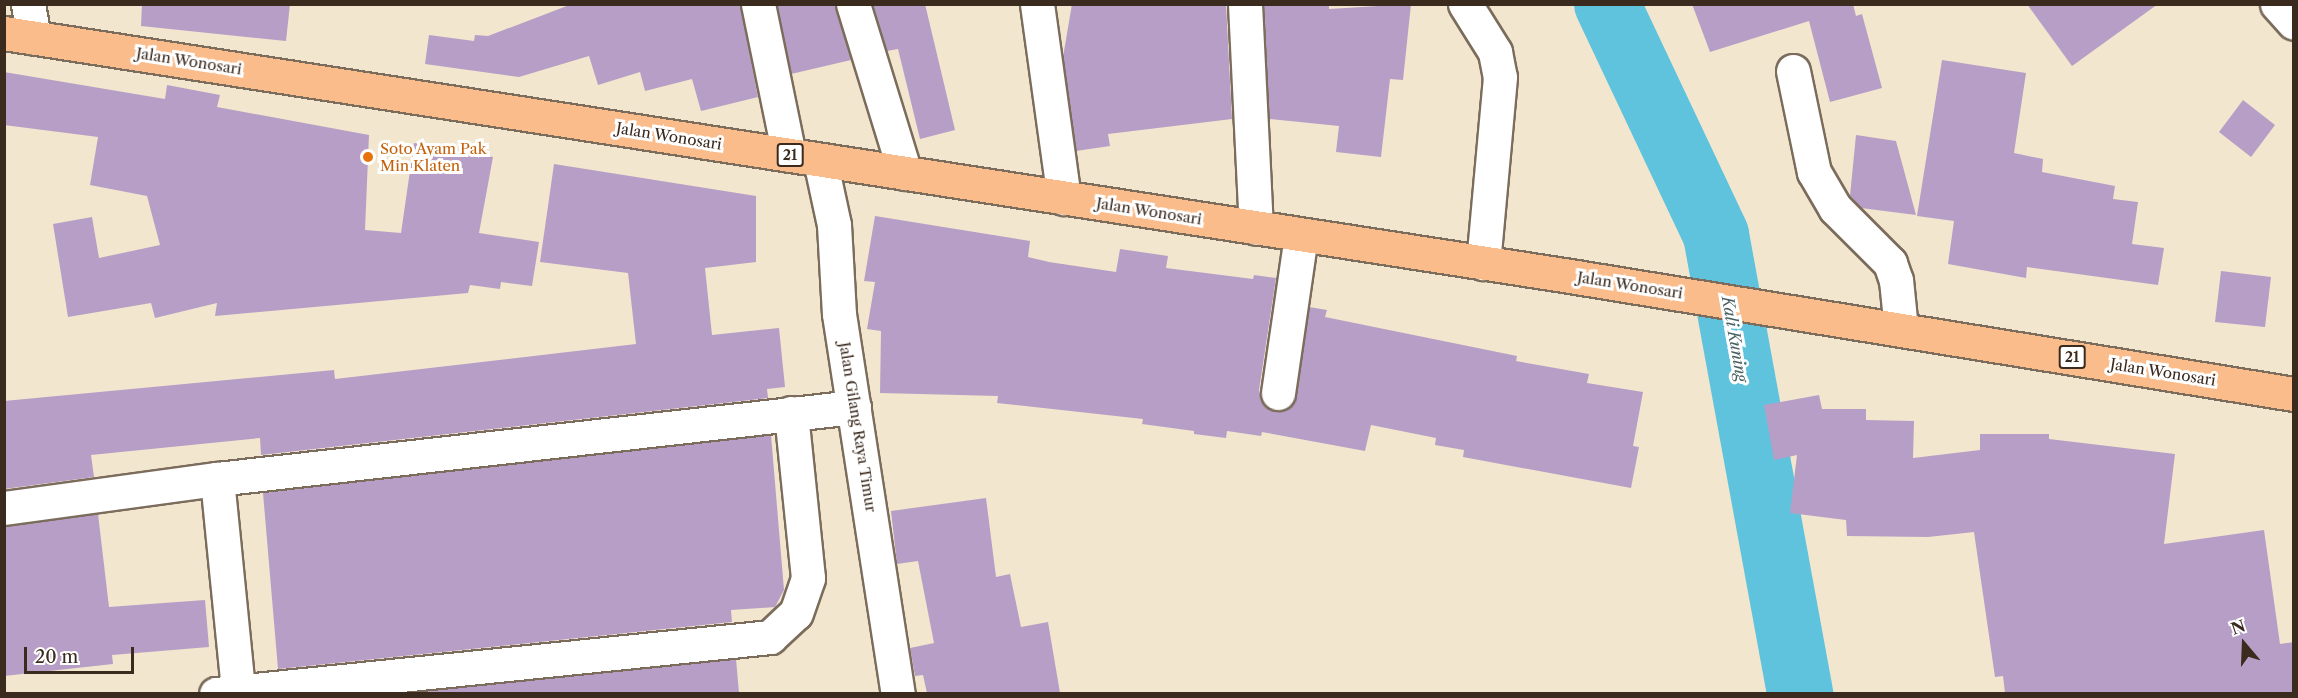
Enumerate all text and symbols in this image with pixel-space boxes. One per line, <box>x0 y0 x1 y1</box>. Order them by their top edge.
street label: Jalan Wonosari <box>135 44 243 78</box>
street label: Jalan Wonosari <box>615 119 723 153</box>
place label: Soto Ayam Pak Min Klaten <box>380 139 487 174</box>
road number: 21 <box>776 144 804 166</box>
marker: Soto Ayam Pak Min Klaten <box>361 150 375 164</box>
street label: Jalan Wonosari <box>1095 194 1203 228</box>
street label: Jalan Wonosari <box>1576 268 1684 302</box>
water label: Kali Kuning <box>1718 295 1752 383</box>
street label: Jalan Gilang Raya Timur <box>836 340 880 514</box>
road number: 21 <box>2058 346 2086 368</box>
street label: Jalan Wonosari <box>2109 355 2217 389</box>
north arrow <box>2214 614 2274 674</box>
text: N <box>2228 615 2248 639</box>
scale bar <box>27 635 136 673</box>
text: 20 m <box>35 646 78 668</box>

